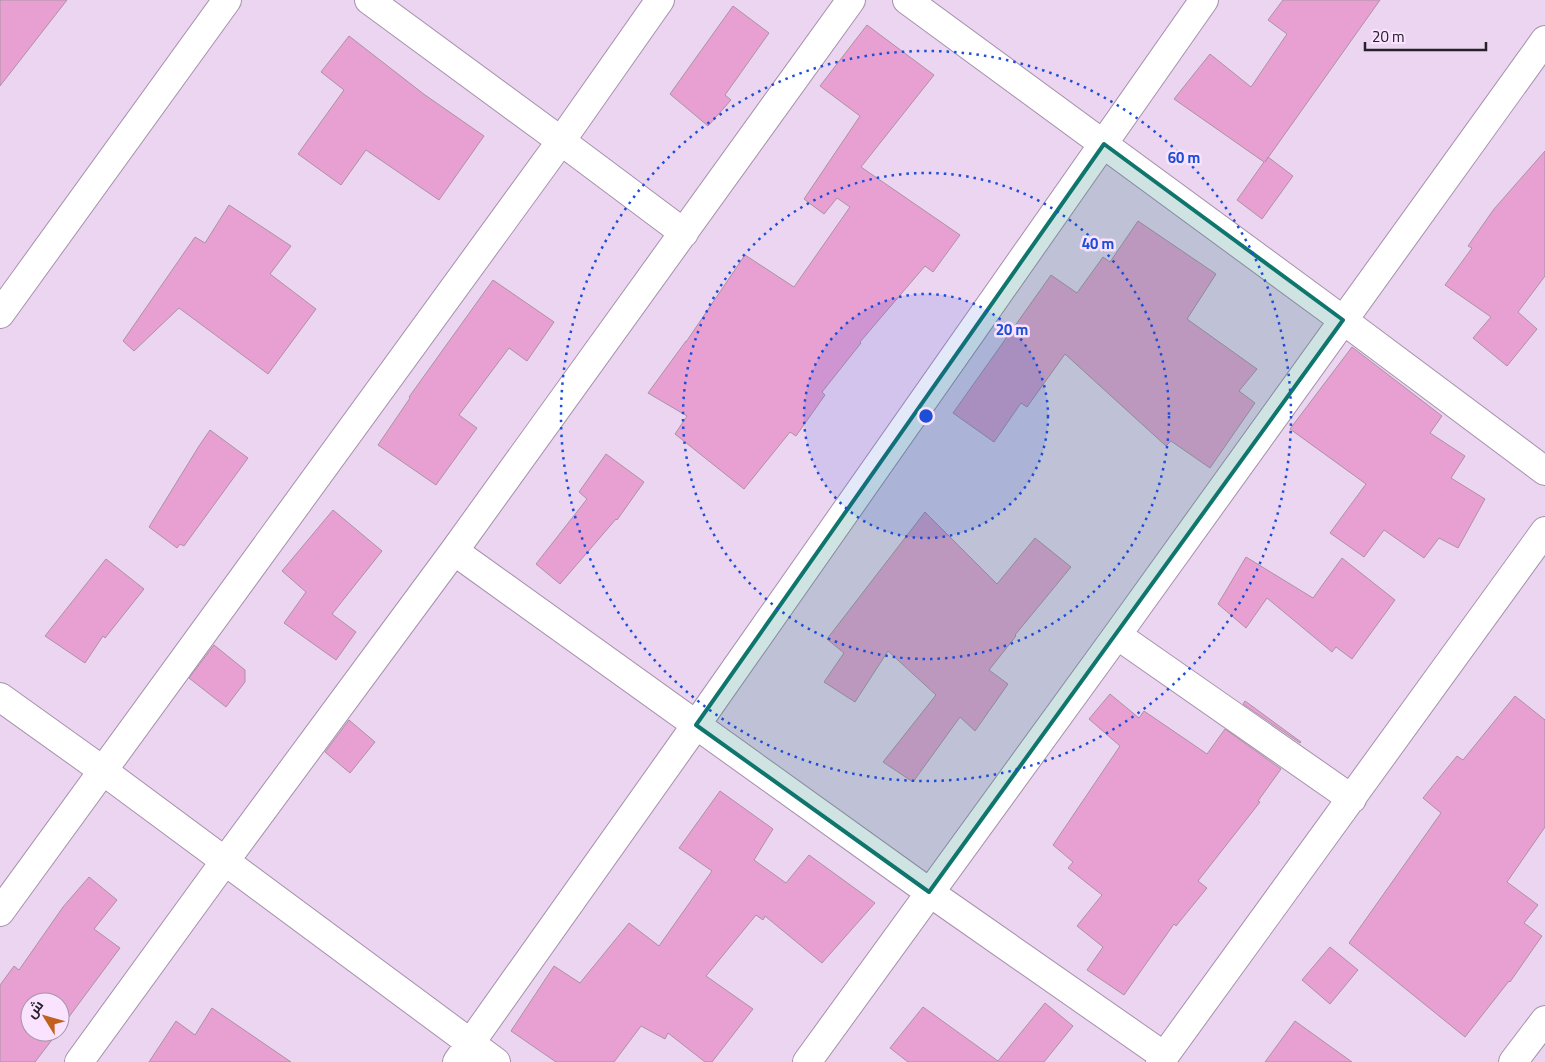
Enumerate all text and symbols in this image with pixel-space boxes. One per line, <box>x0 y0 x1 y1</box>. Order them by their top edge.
scale bar <box>1365 20 1486 52</box>
text: 20 m <box>1372 22 1405 51</box>
text: 60 m <box>1168 143 1200 172</box>
text: 40 m <box>1082 229 1114 258</box>
text: 20 m <box>996 315 1028 344</box>
centre of rings <box>917 407 935 425</box>
north arrow <box>20 992 70 1042</box>
text: ش <box>19 994 50 1024</box>

